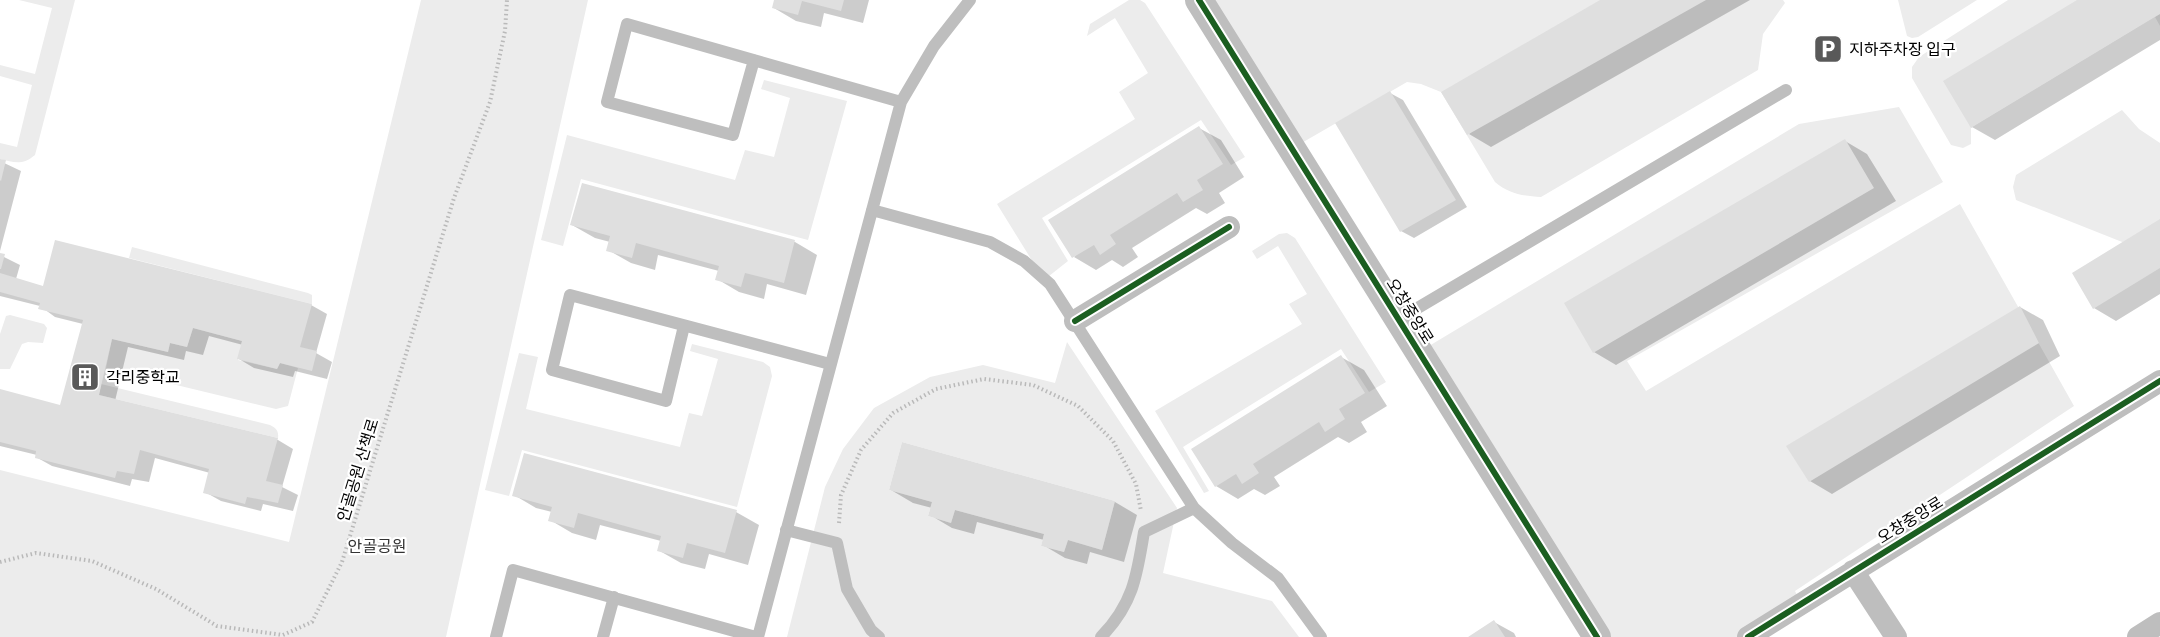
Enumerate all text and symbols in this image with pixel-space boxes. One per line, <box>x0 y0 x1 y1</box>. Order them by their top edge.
parking icon: 지하주차장 입구 <box>1812 33 1844 65</box>
place label: 지하주차장 입구 <box>1849 40 1956 59</box>
street label: 오창중앙로 <box>1382 275 1438 347</box>
building icon: 각리중학교 <box>69 361 101 393</box>
place label: 각리중학교 <box>106 368 180 387</box>
street label: 안골공원 산책로 <box>333 416 383 524</box>
street label: 오창중앙로 <box>1874 492 1946 548</box>
park label: 안골공원 <box>348 537 406 556</box>

